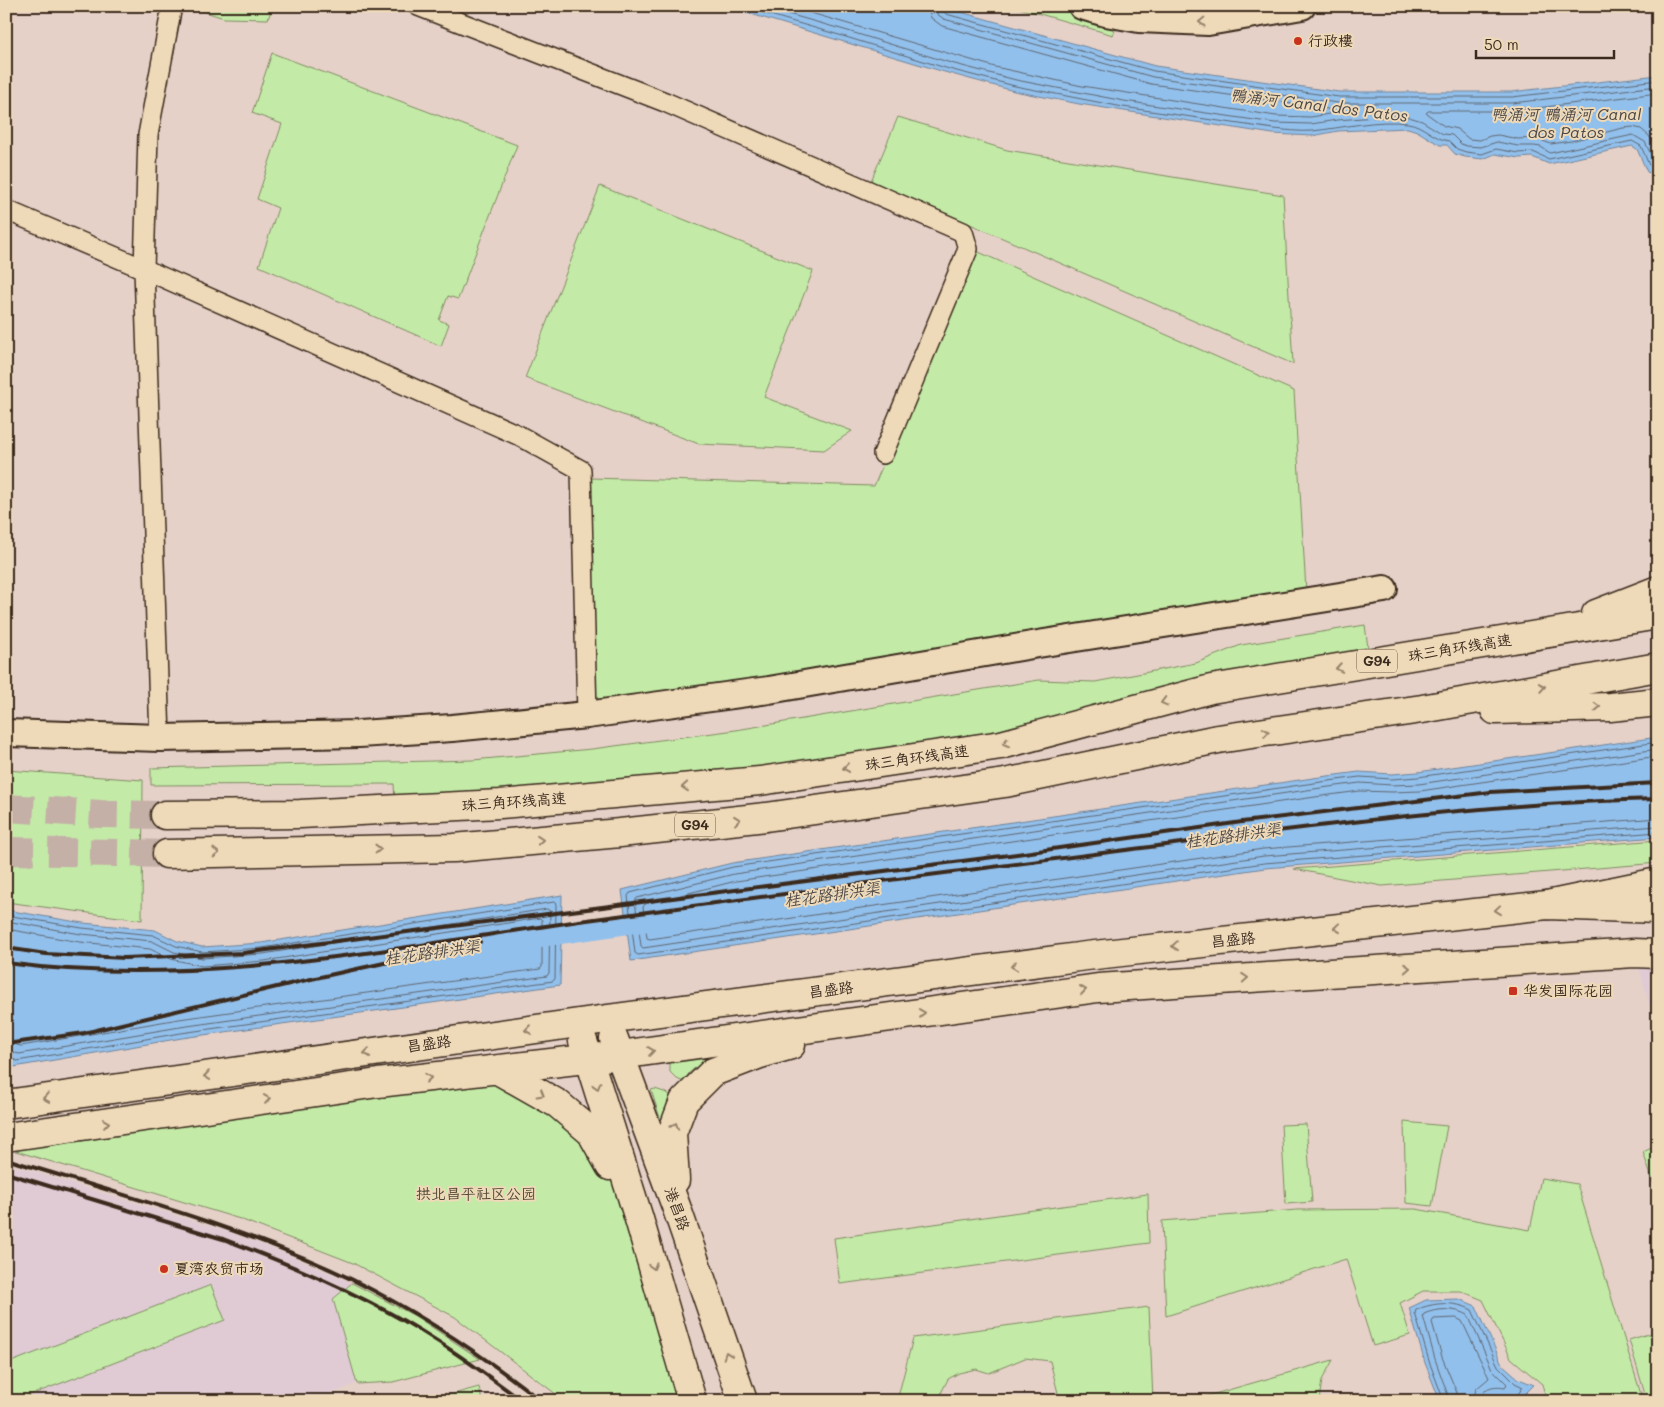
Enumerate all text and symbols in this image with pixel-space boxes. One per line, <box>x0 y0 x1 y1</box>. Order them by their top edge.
one-way arrow <box>1198 16 1206 27</box>
scale bar <box>1476 28 1614 60</box>
place label: 行政樓 <box>1308 30 1353 50</box>
text: 50 m <box>1484 34 1519 54</box>
marker: 行政樓 <box>1292 35 1304 47</box>
water label: 鴨涌河 Canal dos Patos <box>1229 83 1409 126</box>
water label: 鸭涌河 鴨涌河 Canal dos Patos <box>1491 103 1641 142</box>
street label: 珠三角环线高速 <box>1406 629 1513 665</box>
road number: G94 <box>1357 649 1397 672</box>
one-way arrow <box>1335 662 1344 672</box>
one-way arrow <box>1538 683 1547 693</box>
one-way arrow <box>1159 696 1168 707</box>
one-way arrow <box>1594 702 1601 712</box>
one-way arrow <box>1262 727 1270 738</box>
one-way arrow <box>1002 737 1011 748</box>
street label: 珠三角环线高速 <box>863 740 970 774</box>
one-way arrow <box>842 762 850 773</box>
one-way arrow <box>680 782 688 793</box>
street label: 珠三角环线高速 <box>461 787 567 815</box>
road number: G94 <box>675 814 715 836</box>
one-way arrow <box>733 815 741 826</box>
water label: 桂花路排洪渠 <box>1184 817 1284 852</box>
one-way arrow <box>537 835 545 846</box>
one-way arrow <box>374 844 382 855</box>
one-way arrow <box>212 848 220 858</box>
water label: 桂花路排洪渠 <box>783 876 883 911</box>
one-way arrow <box>1494 904 1502 915</box>
one-way arrow <box>1332 922 1340 933</box>
street label: 昌盛路 <box>1209 927 1256 951</box>
water label: 桂花路排洪渠 <box>383 934 483 969</box>
one-way arrow <box>1171 940 1179 951</box>
one-way arrow <box>1010 960 1018 971</box>
one-way arrow <box>1404 962 1412 973</box>
one-way arrow <box>1241 973 1249 984</box>
street label: 昌盛路 <box>807 976 854 1002</box>
place label: 华发国际花园 <box>1523 980 1613 1000</box>
one-way arrow <box>1079 985 1087 996</box>
marker: 华发国际花园 <box>1507 985 1519 997</box>
one-way arrow <box>919 1008 927 1019</box>
one-way arrow <box>524 1024 532 1035</box>
street label: 昌盛路 <box>405 1030 453 1056</box>
one-way arrow <box>647 1046 655 1057</box>
one-way arrow <box>363 1047 371 1058</box>
one-way arrow <box>202 1070 211 1080</box>
one-way arrow <box>425 1072 433 1083</box>
one-way arrow <box>592 1082 602 1090</box>
one-way arrow <box>535 1087 544 1097</box>
one-way arrow <box>41 1093 50 1103</box>
one-way arrow <box>263 1095 272 1105</box>
one-way arrow <box>103 1118 111 1129</box>
one-way arrow <box>669 1122 679 1131</box>
park label: 拱北昌平社区公园 <box>416 1183 536 1203</box>
street label: 港昌路 <box>661 1184 695 1233</box>
place label: 夏湾农贸市场 <box>174 1258 264 1278</box>
one-way arrow <box>647 1262 658 1271</box>
marker: 夏湾农贸市场 <box>158 1263 170 1275</box>
one-way arrow <box>723 1351 733 1359</box>

